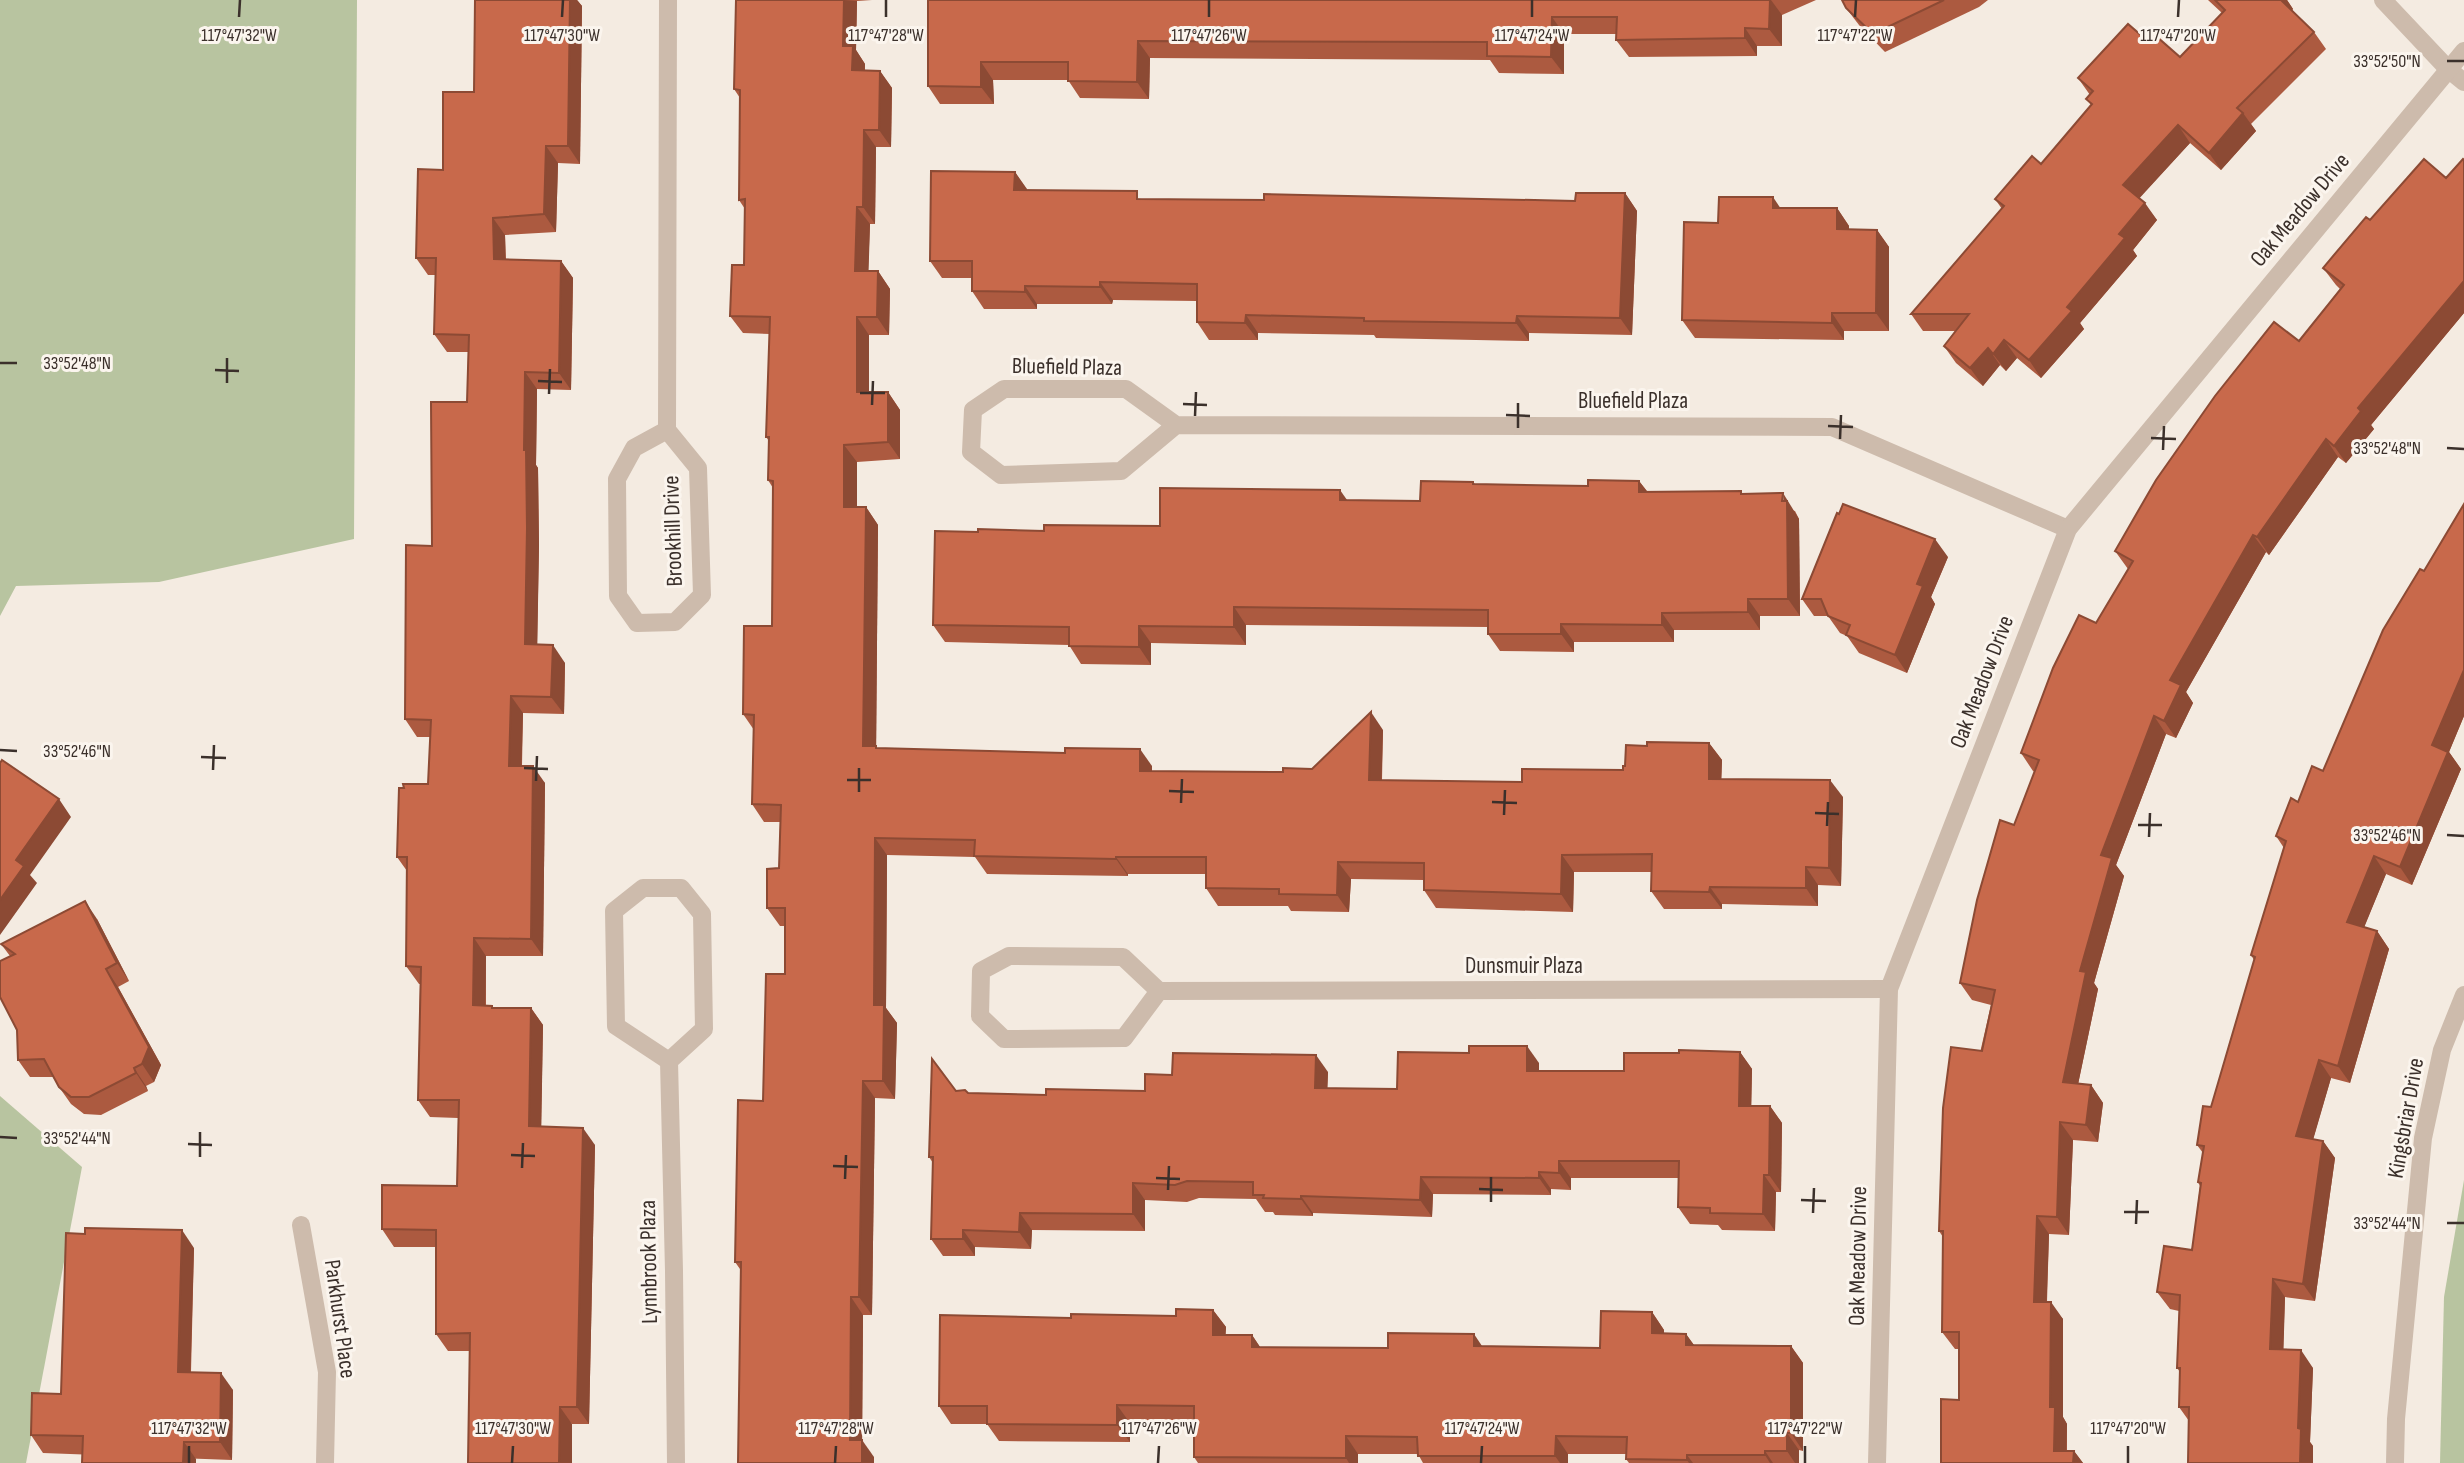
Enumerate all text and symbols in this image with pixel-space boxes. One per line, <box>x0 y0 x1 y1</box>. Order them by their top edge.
text: 117°47'32"W <box>201 25 277 46</box>
text: 117°47'30"W <box>524 25 600 46</box>
text: 117°47'28"W <box>848 25 924 46</box>
text: 117°47'26"W <box>1171 25 1247 46</box>
text: 117°47'24"W <box>1494 25 1570 46</box>
text: 117°47'22"W <box>1817 25 1893 46</box>
text: 117°47'20"W <box>2140 25 2216 46</box>
text: 33°52'50"N <box>2353 51 2421 72</box>
street label: Oak Meadow Drive <box>2244 147 2356 273</box>
street label: Bluefield Plaza <box>1012 352 1122 382</box>
text: 33°52'48"N <box>43 353 111 374</box>
street label: Bluefield Plaza <box>1578 387 1688 415</box>
text: 33°52'48"N <box>2353 438 2421 459</box>
street label: Brookhill Drive <box>657 475 689 587</box>
street label: Oak Meadow Drive <box>1944 612 2020 752</box>
text: 33°52'46"N <box>43 741 111 762</box>
text: 33°52'46"N <box>2353 825 2421 846</box>
street label: Dunsmuir Plaza <box>1465 952 1583 980</box>
street label: Kingsbriar Drive <box>2382 1056 2430 1180</box>
text: 33°52'44"N <box>43 1128 111 1149</box>
street label: Oak Meadow Drive <box>1843 1186 1873 1326</box>
street label: Lynnbrook Plaza <box>634 1200 664 1324</box>
text: 33°52'44"N <box>2353 1213 2421 1234</box>
street label: Parkhurst Place <box>318 1258 362 1380</box>
text: 117°47'32"W <box>151 1418 227 1439</box>
text: 117°47'30"W <box>475 1418 551 1439</box>
text: 117°47'28"W <box>798 1418 874 1439</box>
text: 117°47'26"W <box>1121 1418 1197 1439</box>
text: 117°47'24"W <box>1444 1418 1520 1439</box>
text: 117°47'22"W <box>1767 1418 1843 1439</box>
text: 117°47'20"W <box>2090 1418 2166 1439</box>

